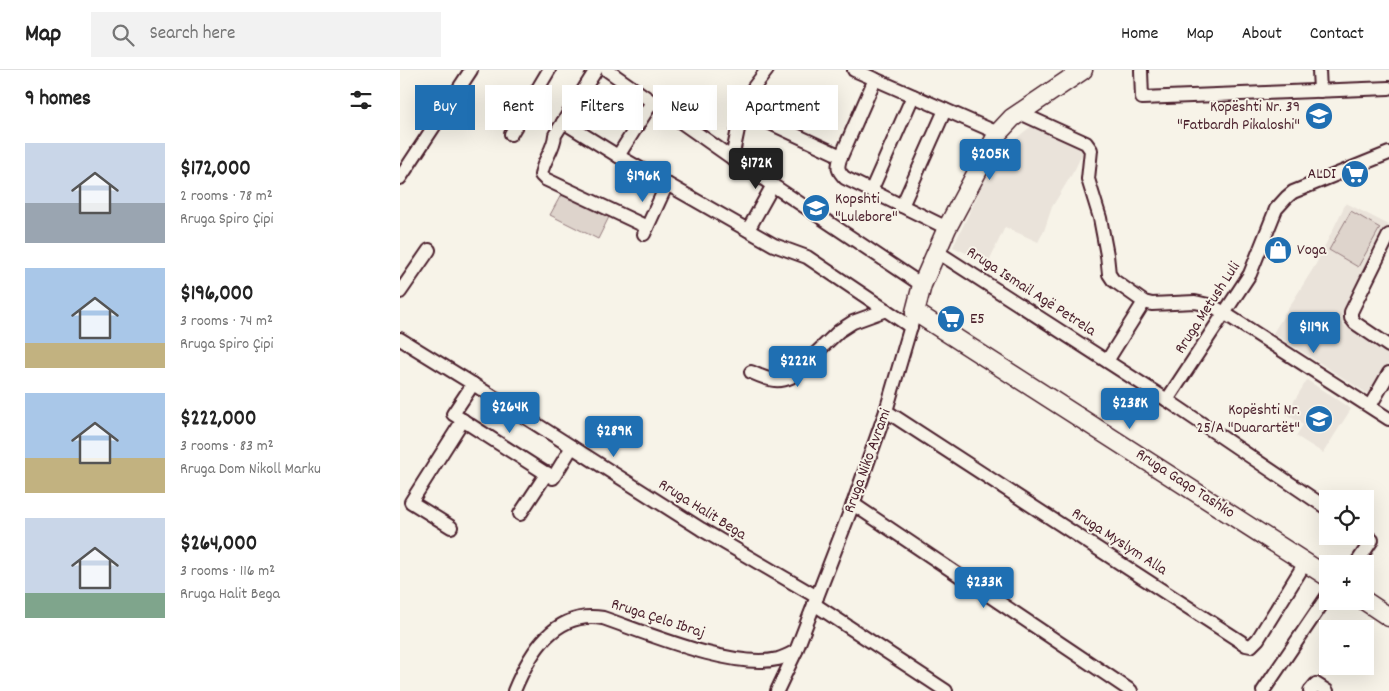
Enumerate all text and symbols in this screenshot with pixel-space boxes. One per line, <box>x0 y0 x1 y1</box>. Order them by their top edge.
search box <box>91 12 441 57</box>
text: Map <box>25 18 61 52</box>
icon: search <box>109 21 137 49</box>
text: Search here <box>149 21 235 48</box>
text: Home <box>1121 22 1158 47</box>
text: Map <box>1186 22 1214 47</box>
text: About <box>1242 22 1282 47</box>
text: Contact <box>1310 22 1364 47</box>
text: 9 homes <box>25 85 91 115</box>
chip: Buy <box>415 85 475 130</box>
chip: Rent <box>485 85 552 130</box>
chip: Filters <box>562 85 643 130</box>
chip: New <box>653 85 717 130</box>
chip: Apartment <box>727 85 838 130</box>
icon: filters <box>347 86 375 114</box>
place label: Kopështi Nr. 39 "Fatbardh Pikaloshi" <box>1177 96 1300 137</box>
school or university icon: Kopështi Nr. 39 "Fatbardh Pikaloshi" <box>1304 101 1334 131</box>
pin: $205K <box>955 138 1025 181</box>
text: $205K <box>971 143 1009 166</box>
pin: $172K <box>721 148 791 190</box>
text: $172K <box>740 152 772 175</box>
text: $172,000 <box>180 155 251 185</box>
supermarket icon: ALDI <box>1340 159 1370 189</box>
pin: $196K <box>608 160 678 203</box>
icon: home <box>65 163 125 223</box>
place label: ALDI <box>1308 163 1336 186</box>
text: $196K <box>626 165 660 188</box>
text: 2 rooms · 78 m² <box>180 185 273 208</box>
place label: Kopshti "Lulebore" <box>835 188 898 229</box>
school or university icon: Kopshti "Lulebore" <box>801 193 831 223</box>
text: Rruga Spiro Çipi <box>180 208 274 231</box>
shop icon: Voga <box>1263 235 1293 265</box>
place label: Voga <box>1297 239 1327 262</box>
street label: Rruga Ismail Agë Petrela <box>962 241 1101 343</box>
street label: Rruga Metush Luli <box>1170 257 1247 359</box>
text: $196,000 <box>180 280 253 310</box>
icon: home <box>65 288 125 348</box>
supermarket icon: E5 <box>936 304 966 334</box>
place label: E5 <box>970 308 985 331</box>
text: 3 rooms · 74 m² <box>180 310 273 333</box>
pin: $119K <box>1279 312 1349 354</box>
text: $119K <box>1299 316 1329 339</box>
text: Rruga Spiro Çipi <box>180 333 274 356</box>
pin: $222K <box>763 346 833 388</box>
text: $222K <box>780 350 816 373</box>
pin: $238K <box>1095 388 1165 430</box>
pin: $264K <box>475 392 545 434</box>
text: $238K <box>1112 392 1148 415</box>
text: $264K <box>492 396 528 419</box>
place label: Kopështi Nr. 25/A "Duarartët" <box>1197 399 1300 440</box>
school or university icon: Kopështi Nr. 25/A "Duarartët" <box>1304 404 1334 434</box>
text: $222,000 <box>180 405 257 435</box>
street label: Rruga Niko Avrami <box>838 405 898 516</box>
icon: home <box>65 413 125 473</box>
pin: $289K <box>579 416 649 458</box>
text: $289K <box>596 420 632 443</box>
text: 3 rooms · 83 m² <box>180 435 274 458</box>
street label: Rruga Gaqo Tashko <box>1131 443 1239 525</box>
text: Rruga Dom Nikoll Marku <box>180 458 321 481</box>
street label: Rruga Halit Bega <box>654 474 751 546</box>
map controls <box>1319 490 1374 675</box>
button: locate <box>1319 490 1374 545</box>
street label: Rruga Myslym Alla <box>1067 502 1172 582</box>
text: $264,000 <box>180 530 257 560</box>
icon: home <box>65 538 125 598</box>
button: + <box>1319 555 1374 610</box>
text: 3 rooms · 116 m² <box>180 560 275 583</box>
pin: $233K <box>949 566 1019 609</box>
text: $233K <box>966 571 1002 594</box>
text: Rruga Halit Bega <box>180 583 280 606</box>
street label: Rruga Çelo Ibraj <box>608 593 708 645</box>
button: − <box>1319 620 1374 675</box>

